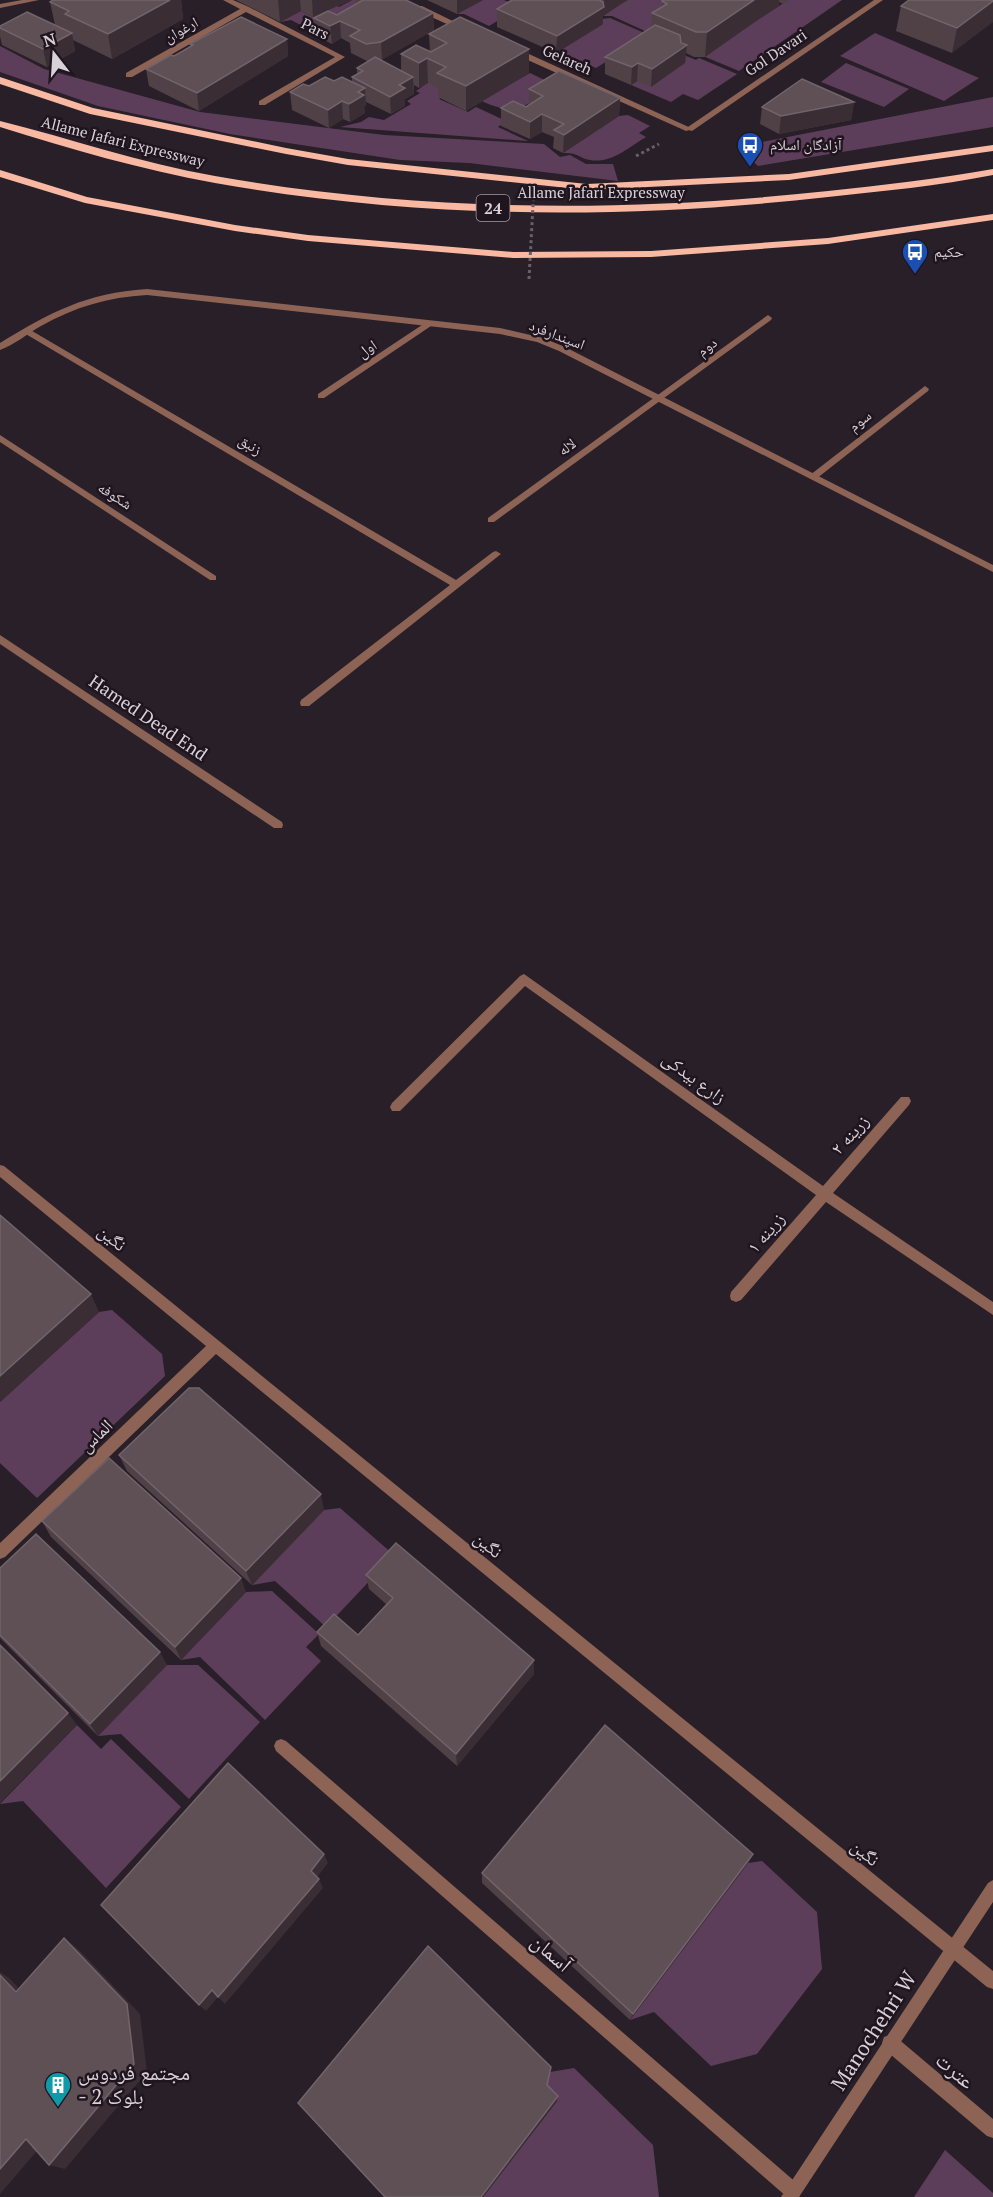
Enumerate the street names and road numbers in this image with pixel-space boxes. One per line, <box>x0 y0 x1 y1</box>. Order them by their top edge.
street label: ارغوان <box>160 12 202 48</box>
street label: Pars <box>298 13 333 44</box>
street label: Gol Davari <box>741 24 810 80</box>
street label: Gelareh <box>540 39 595 79</box>
street label: Allame Jafari Expressway <box>39 111 207 171</box>
street label: Allame Jafari Expressway <box>517 182 685 202</box>
road number: 24 <box>476 195 510 221</box>
street label: اسپندارفرد <box>527 314 588 354</box>
street label: دوم <box>692 332 721 361</box>
street label: اول <box>353 334 381 363</box>
street label: سوم <box>844 405 876 436</box>
street label: زنبق <box>235 429 266 460</box>
street label: لاله <box>553 433 579 459</box>
street label: شکوفه <box>95 477 137 514</box>
street label: Hamed Dead End <box>85 669 212 766</box>
street label: زارع بیدکی <box>658 1046 731 1108</box>
street label: زرینه ۲ <box>825 1109 874 1159</box>
street label: زرینه ۱ <box>741 1207 789 1258</box>
street label: نگین <box>93 1218 132 1256</box>
street label: الماس <box>73 1413 117 1457</box>
street label: نگین <box>469 1525 508 1563</box>
street label: نگین <box>846 1833 885 1871</box>
street label: آسمان <box>525 1927 578 1978</box>
street label: Manochehri W <box>824 1965 922 2096</box>
street label: عترت <box>930 2046 981 2095</box>

